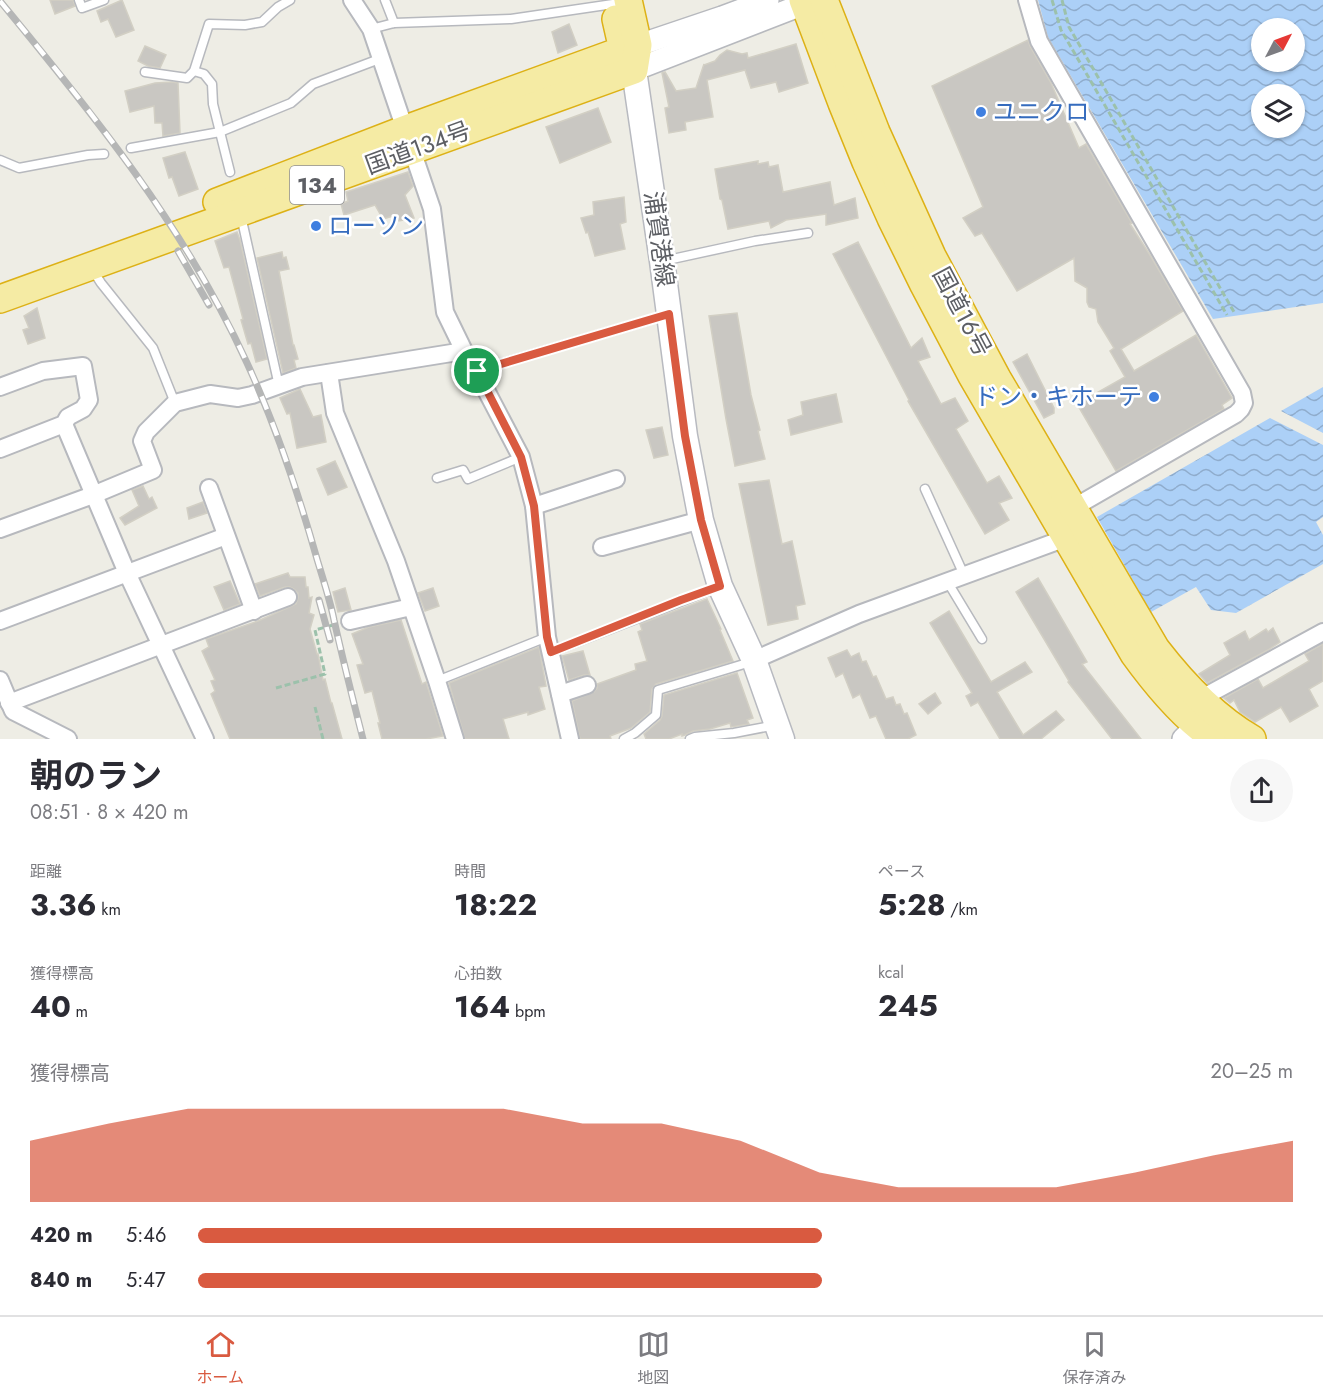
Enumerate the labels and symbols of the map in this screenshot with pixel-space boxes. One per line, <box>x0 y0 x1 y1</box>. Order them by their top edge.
north arrow <box>1251 18 1305 72</box>
place label: ユニクロ <box>993 94 1089 129</box>
marker: ユニクロ <box>974 105 988 119</box>
street label: 国道134号 <box>360 112 475 183</box>
road number: 134 <box>290 166 344 204</box>
street label: 浦賀港線 <box>635 189 684 289</box>
place label: ローソン <box>328 208 424 243</box>
marker: ローソン <box>309 219 323 233</box>
street label: 国道16号 <box>924 261 1001 363</box>
pin <box>451 345 502 396</box>
place label: ドン・キホーテ <box>974 379 1142 414</box>
marker: ドン・キホーテ <box>1147 390 1161 404</box>

